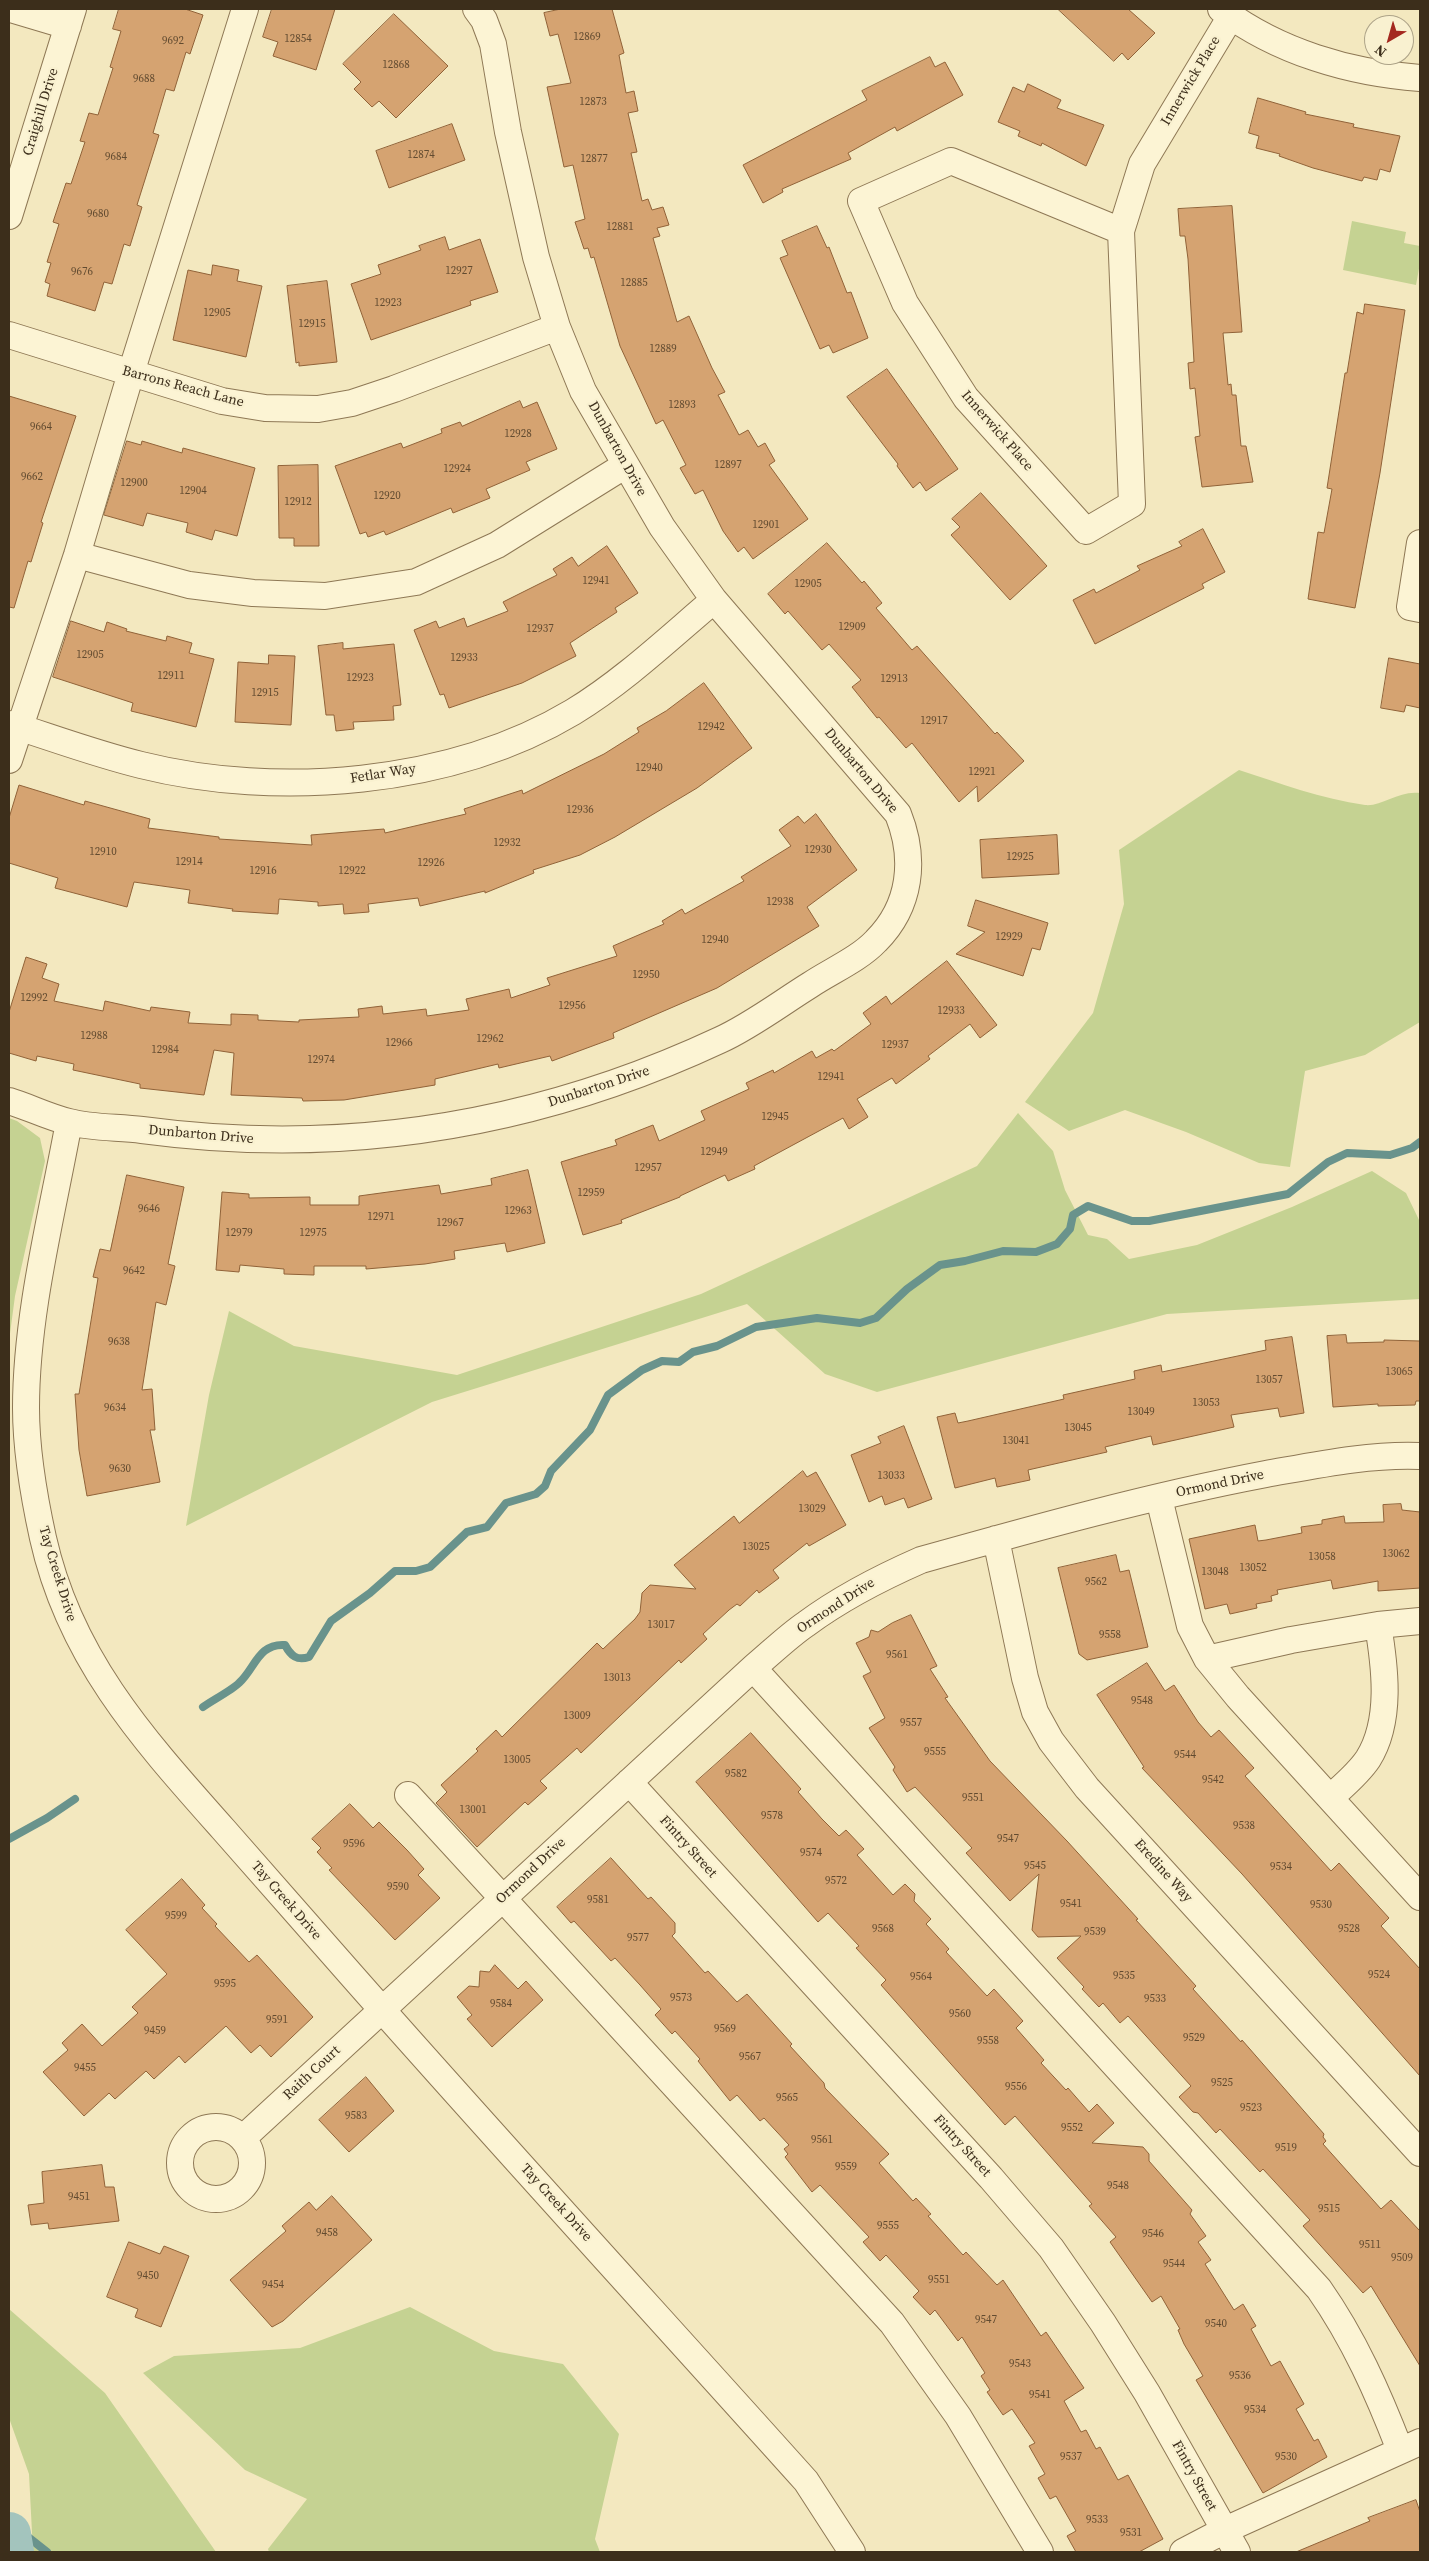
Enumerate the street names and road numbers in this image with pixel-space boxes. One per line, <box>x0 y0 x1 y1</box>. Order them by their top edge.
street label: Innerwick Place <box>1158 33 1224 129</box>
street label: Craighill Drive <box>20 66 62 158</box>
street label: Barrons Reach Lane <box>120 363 246 411</box>
street label: Innerwick Place <box>957 387 1037 475</box>
street label: Dunbarton Drive <box>584 399 650 499</box>
street label: Dunbarton Drive <box>821 725 901 817</box>
street label: Fetlar Way <box>349 761 417 787</box>
street label: Dunbarton Drive <box>546 1063 652 1111</box>
street label: Dunbarton Drive <box>148 1122 254 1148</box>
street label: Ormond Drive <box>1174 1466 1266 1502</box>
street label: Tay Creek Drive <box>35 1524 79 1624</box>
street label: Ormond Drive <box>794 1575 878 1637</box>
street label: Fintry Street <box>656 1812 720 1882</box>
street label: Ormond Drive <box>493 1834 569 1908</box>
street label: Eredine Way <box>1130 1836 1196 1906</box>
street label: Tay Creek Drive <box>247 1858 325 1944</box>
street label: Raith Court <box>280 2042 344 2104</box>
street label: Fintry Street <box>930 2111 994 2181</box>
street label: Tay Creek Drive <box>517 2161 595 2245</box>
street label: Fintry Street <box>1168 2438 1220 2514</box>

